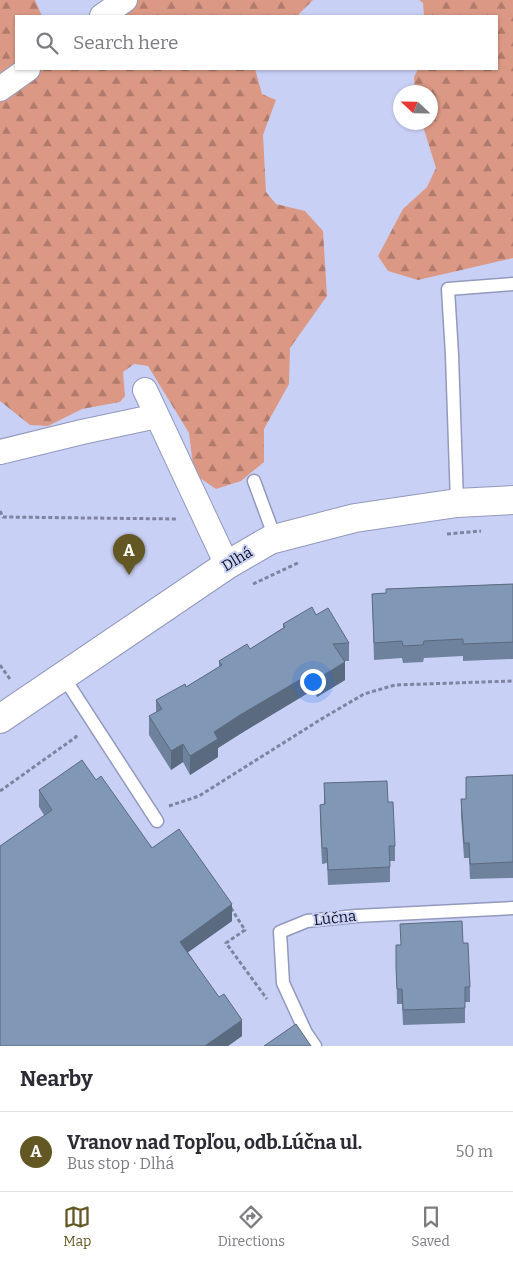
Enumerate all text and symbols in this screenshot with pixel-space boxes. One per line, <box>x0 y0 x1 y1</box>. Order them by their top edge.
search box <box>15 15 498 70</box>
icon: search <box>33 29 61 57</box>
text: Search here <box>73 31 178 54</box>
north arrow <box>393 85 438 130</box>
pin: A <box>113 534 145 575</box>
street label: Dlhá <box>218 543 256 575</box>
your location <box>300 669 326 695</box>
street label: Lúčna <box>313 907 357 929</box>
text: Nearby <box>20 1066 93 1092</box>
text: Vranov nad Topľou, odb.Lúčna ul. <box>67 1131 362 1154</box>
text: A <box>30 1142 42 1161</box>
text: 50 m <box>456 1142 493 1161</box>
text: Bus stop · Dlhá <box>67 1154 174 1173</box>
tab: Map <box>63 1203 91 1250</box>
tab: Directions <box>218 1203 285 1250</box>
tab: Saved <box>411 1203 450 1250</box>

